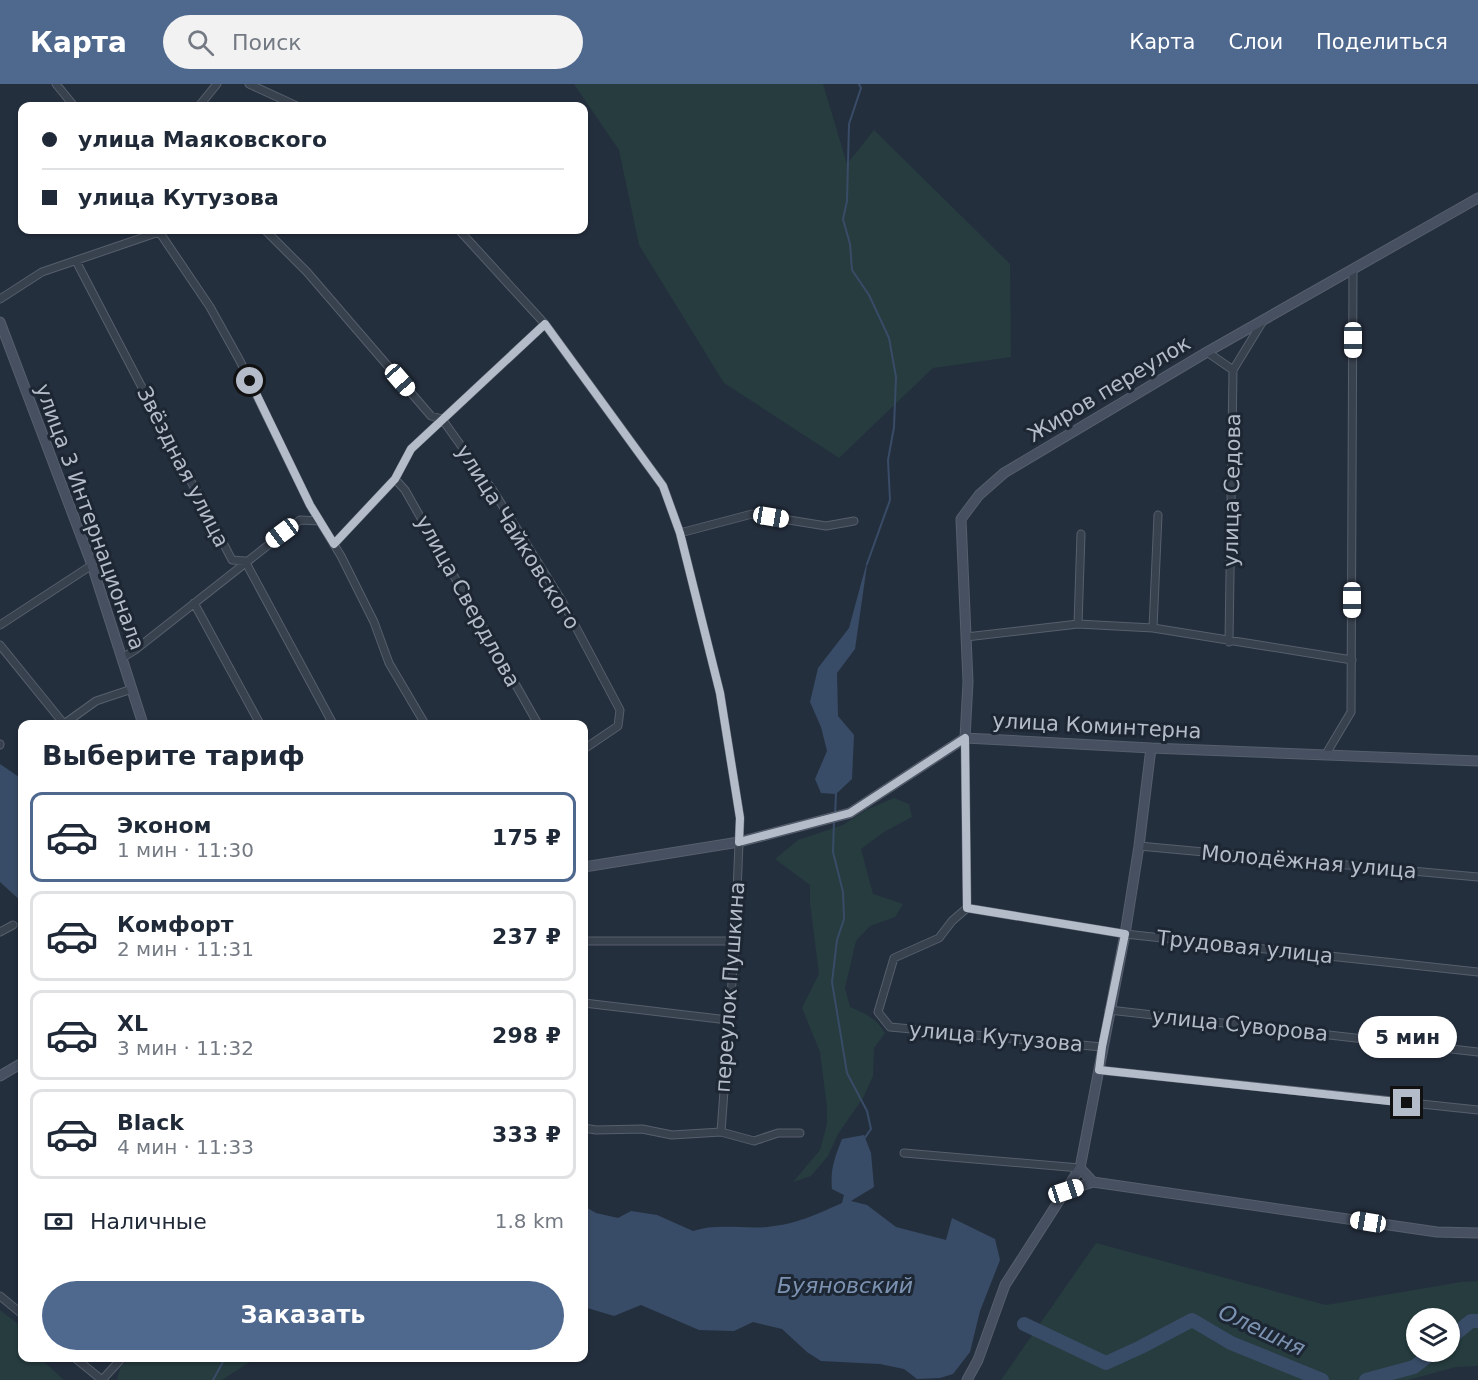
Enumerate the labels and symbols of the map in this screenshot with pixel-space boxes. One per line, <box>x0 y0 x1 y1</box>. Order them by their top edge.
car <box>1344 322 1362 358</box>
street label: Жиров переулок <box>1023 331 1195 447</box>
car <box>381 361 419 399</box>
route start <box>236 367 263 394</box>
street label: улица 3 Интернационала <box>31 381 149 653</box>
street label: Звёздная улица <box>132 383 234 551</box>
street label: улица Седова <box>1219 413 1245 567</box>
street label: улица Чайковского <box>451 440 585 634</box>
car <box>752 505 790 529</box>
street label: улица Свердлова <box>411 511 525 691</box>
car <box>262 515 302 551</box>
car <box>1343 582 1361 618</box>
street label: улица Коминтерна <box>992 709 1202 743</box>
street label: Молодёжная улица <box>1200 841 1418 883</box>
street label: переулок Пушкина <box>711 881 749 1093</box>
street label: Трудовая улица <box>1155 926 1334 968</box>
street label: улица Суворова <box>1151 1004 1329 1046</box>
callout: 5 мин <box>1358 1016 1456 1058</box>
street label: улица Кутузова <box>908 1017 1084 1057</box>
route end <box>1393 1089 1420 1116</box>
car <box>1046 1177 1086 1205</box>
car <box>1349 1210 1387 1234</box>
water label: Буяновский <box>777 1273 913 1298</box>
water label: Олешня <box>1215 1299 1309 1361</box>

